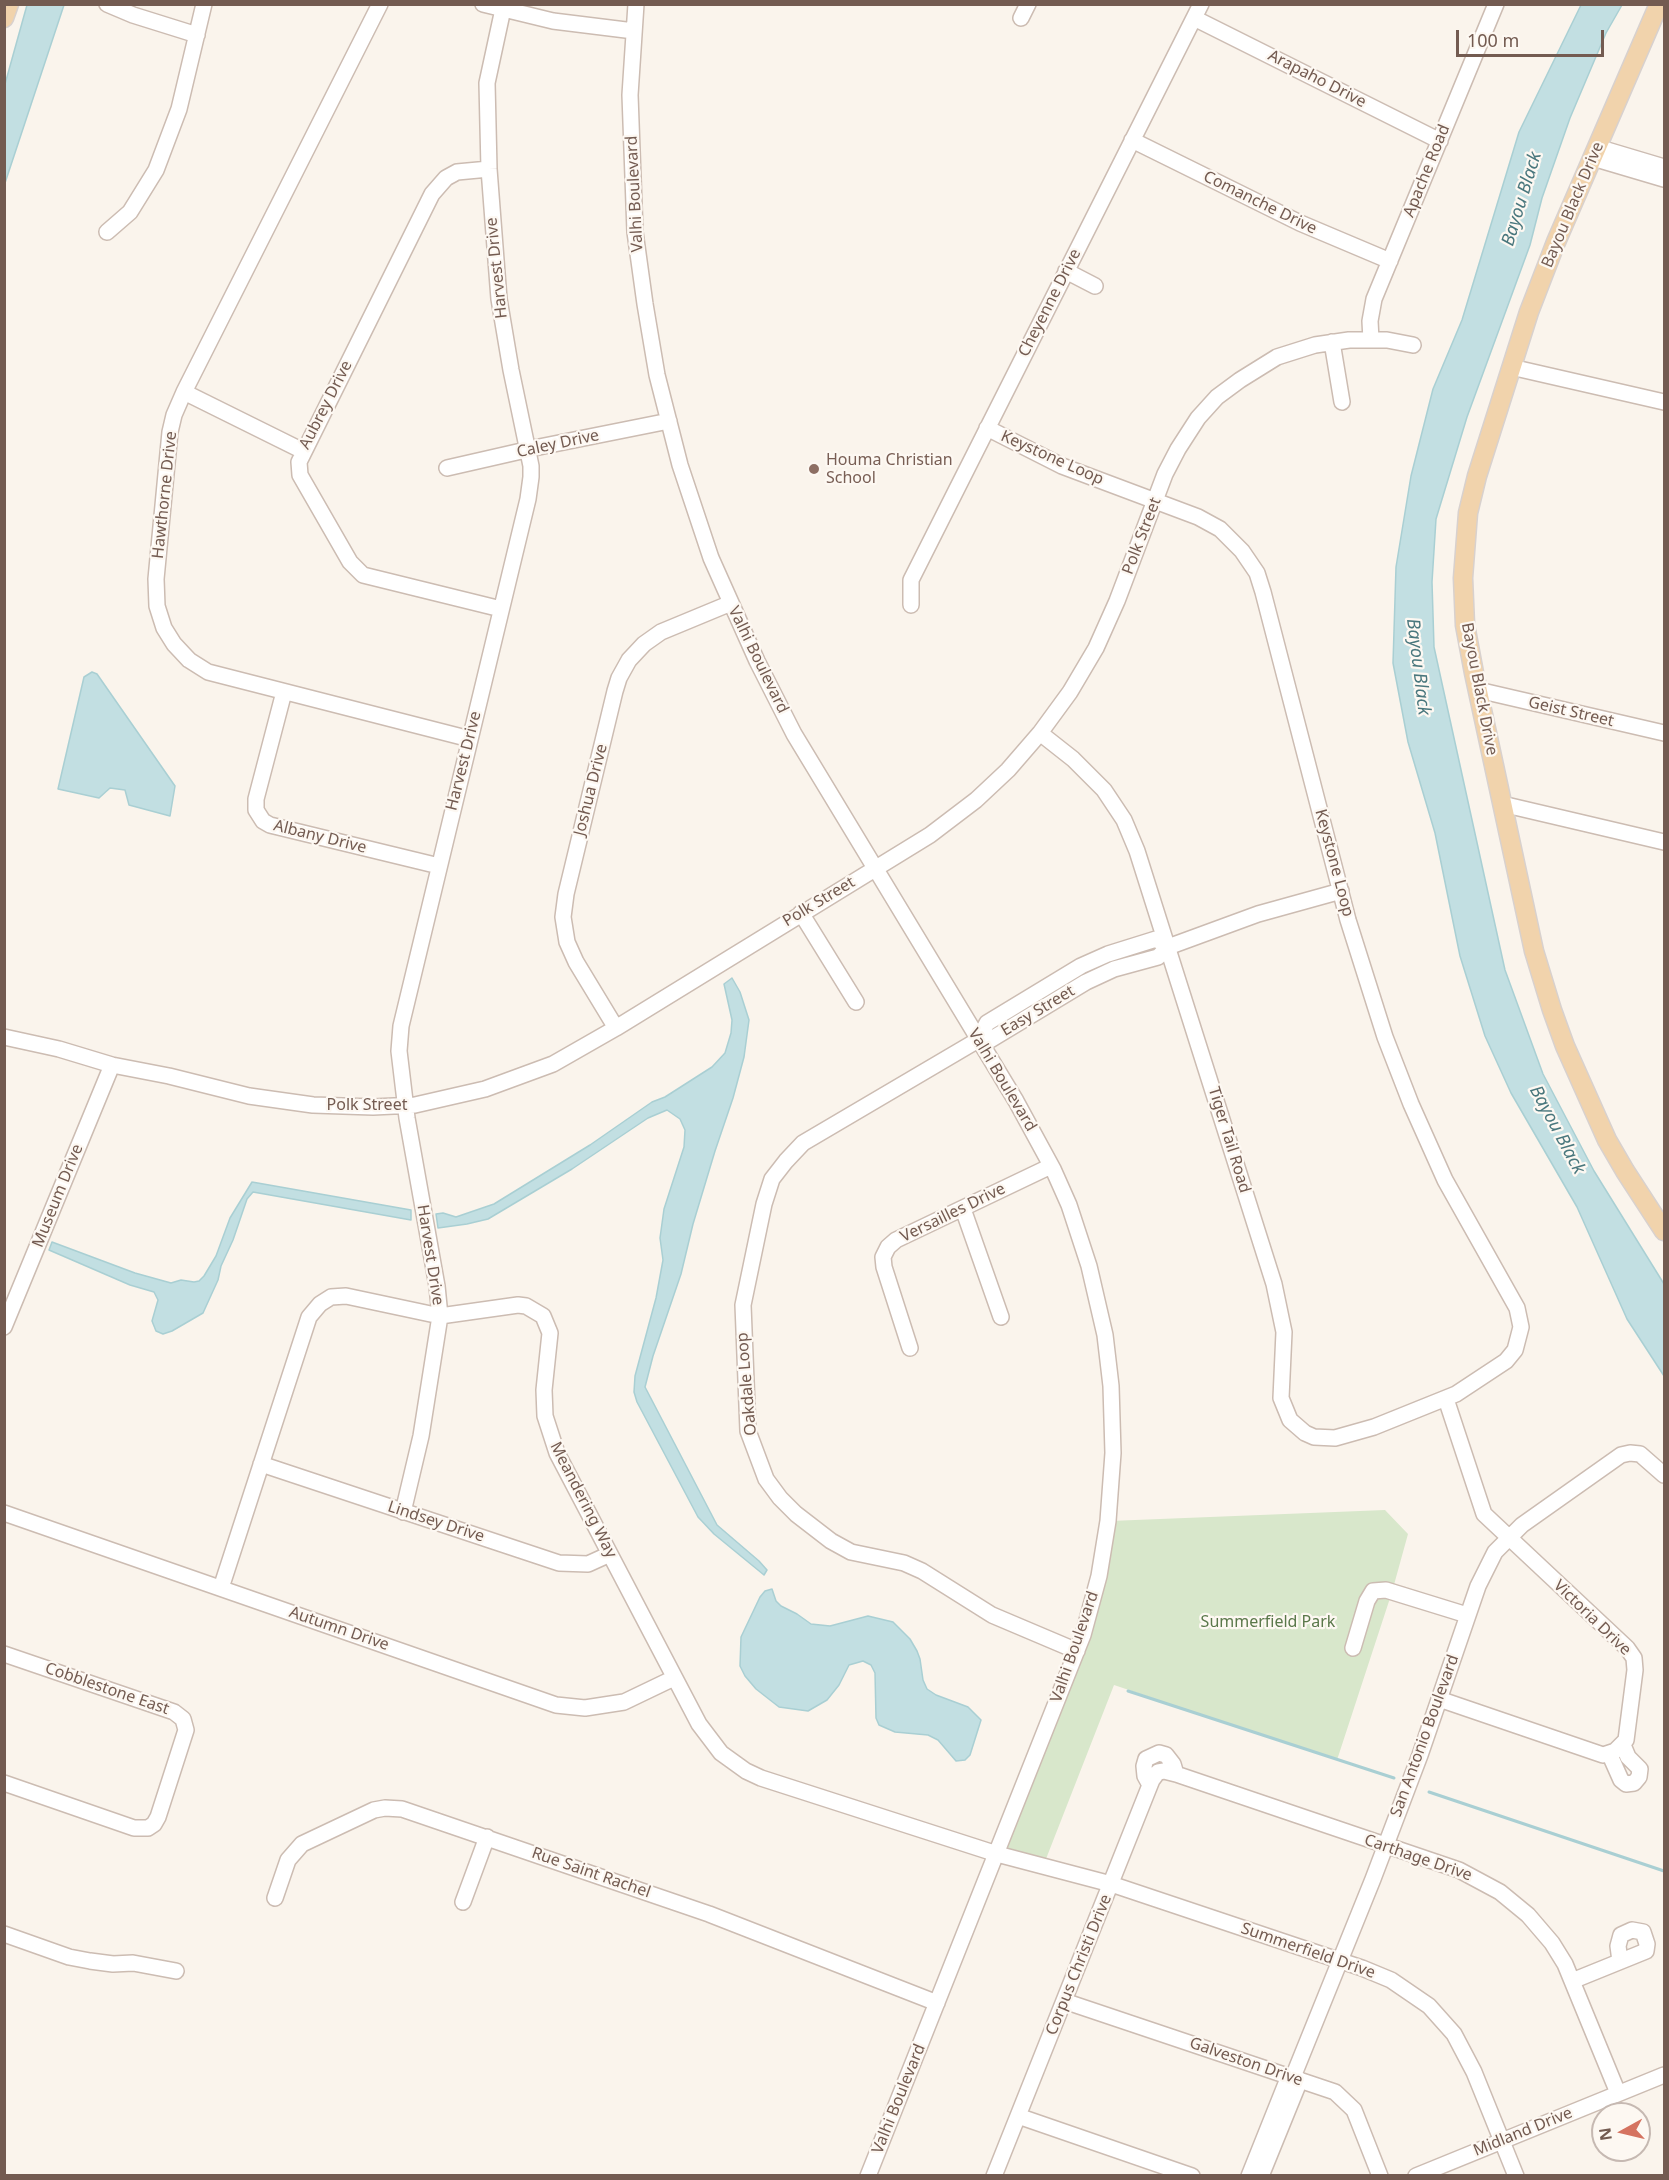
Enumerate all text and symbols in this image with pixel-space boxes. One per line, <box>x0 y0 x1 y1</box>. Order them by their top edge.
scale bar <box>1459 18 1608 56</box>
text: 100 m <box>1467 28 1519 52</box>
street label: Arapaho Drive <box>1265 46 1369 112</box>
street label: Apache Road <box>1400 122 1454 220</box>
street label: Valhi Boulevard <box>622 135 648 253</box>
street label: Bayou Black Drive <box>1538 139 1608 271</box>
water label: Bayou Black <box>1497 149 1547 249</box>
street label: Comanche Drive <box>1200 167 1320 239</box>
street label: Harvest Drive <box>482 216 512 320</box>
street label: Cheyenne Drive <box>1015 246 1085 360</box>
street label: Aubrey Drive <box>295 358 357 452</box>
street label: Caley Drive <box>515 426 601 462</box>
street label: Keystone Loop <box>998 427 1106 489</box>
street label: Hawthorne Drive <box>149 430 181 560</box>
place label: Houma Christian School <box>826 450 953 488</box>
marker: Houma Christian School <box>807 462 821 476</box>
street label: Polk Street <box>1119 495 1165 577</box>
street label: Valhi Boulevard <box>724 603 792 717</box>
water label: Bayou Black <box>1401 617 1435 717</box>
street label: Bayou Black Drive <box>1457 621 1501 757</box>
street label: Geist Street <box>1526 693 1616 731</box>
street label: Harvest Drive <box>442 709 486 813</box>
street label: Joshua Drive <box>570 742 612 838</box>
street label: Keystone Loop <box>1310 807 1358 919</box>
street label: Albany Drive <box>272 816 368 858</box>
street label: Polk Street <box>779 873 859 931</box>
street label: Easy Street <box>998 982 1078 1040</box>
street label: Valhi Boulevard <box>964 1025 1040 1135</box>
water label: Bayou Black <box>1525 1082 1589 1178</box>
street label: Tiger Tail Road <box>1204 1085 1254 1195</box>
street label: Polk Street <box>327 1095 407 1115</box>
street label: Museum Drive <box>29 1142 87 1250</box>
street label: Versailles Drive <box>897 1179 1009 1247</box>
street label: Harvest Drive <box>413 1203 447 1307</box>
street label: Oakdale Loop <box>733 1331 761 1437</box>
street label: Meandering Way <box>545 1439 621 1561</box>
street label: Lindsey Drive <box>385 1497 487 1547</box>
street label: Victoria Drive <box>1549 1576 1635 1660</box>
street label: Valhi Boulevard <box>1047 1589 1103 1705</box>
street label: Autumn Drive <box>287 1603 391 1655</box>
park label: Summerfield Park <box>1201 1612 1335 1632</box>
street label: San Antonio Boulevard <box>1387 1652 1463 1820</box>
street label: Cobblestone East <box>42 1659 172 1719</box>
street label: Carthage Drive <box>1361 1831 1475 1885</box>
street label: Rue Saint Rachel <box>529 1844 653 1902</box>
street label: Corpus Christi Drive <box>1042 1892 1116 2038</box>
street label: Summerfield Drive <box>1238 1919 1378 1983</box>
street label: Galveston Drive <box>1187 2034 1305 2090</box>
street label: Valhi Boulevard <box>868 2041 930 2157</box>
north arrow <box>1591 2102 1651 2162</box>
street label: Midland Drive <box>1471 2103 1575 2161</box>
text: N <box>1593 2126 1617 2142</box>

